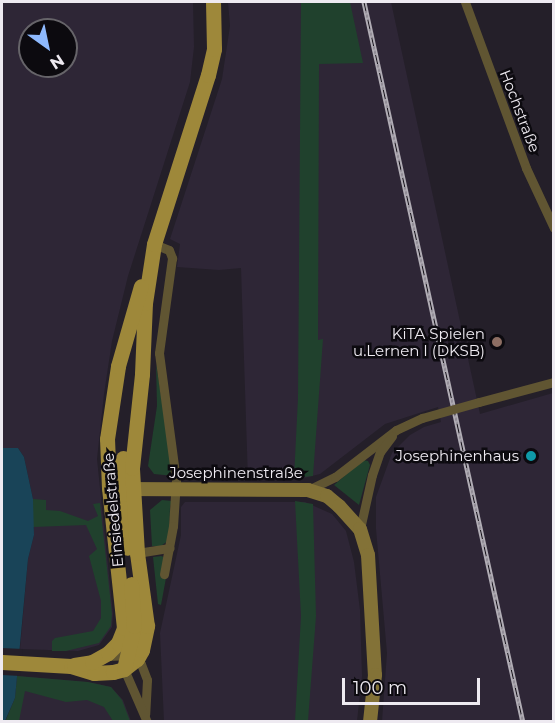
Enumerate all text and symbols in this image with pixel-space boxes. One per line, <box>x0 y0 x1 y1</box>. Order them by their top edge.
north arrow <box>18 18 78 78</box>
text: N <box>46 50 68 73</box>
street label: Hochstraße <box>496 67 544 155</box>
place label: KiTA Spielen u.Lernen I (DKSB) <box>353 324 485 359</box>
marker: KiTA Spielen u.Lernen I (DKSB) <box>490 335 504 349</box>
place label: Josephinenhaus <box>396 447 519 465</box>
marker: Josephinenhaus <box>524 449 538 463</box>
street label: Einsiedelstraße <box>99 452 127 568</box>
street label: Josephinenstraße <box>169 464 303 482</box>
scale bar <box>345 666 483 704</box>
text: 100 m <box>353 677 407 699</box>

